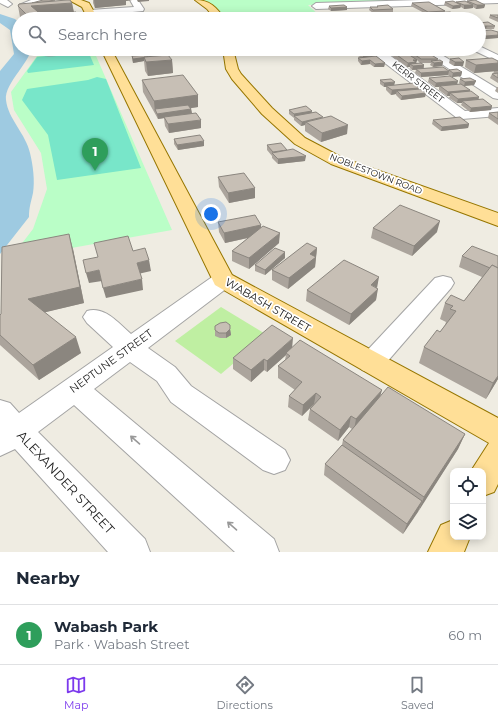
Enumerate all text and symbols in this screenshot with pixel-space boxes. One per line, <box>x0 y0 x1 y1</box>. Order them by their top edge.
search box <box>12 12 486 56</box>
icon: search <box>26 23 48 45</box>
text: Search here <box>58 25 147 44</box>
street label: KERR STREET <box>390 59 447 105</box>
pin: 1 <box>82 138 108 171</box>
street label: NOBLESTOWN ROAD <box>328 151 424 196</box>
your location <box>201 204 221 224</box>
street label: WABASH STREET <box>223 275 314 336</box>
street label: NEPTUNE STREET <box>67 326 156 396</box>
street label: ALEXANDER STREET <box>14 427 118 537</box>
one-way arrow <box>130 436 140 445</box>
map controls <box>450 468 486 540</box>
button: locate <box>450 468 486 504</box>
button: layers <box>450 504 486 540</box>
one-way arrow <box>227 522 237 531</box>
text: Nearby <box>16 568 80 588</box>
text: Wabash Park <box>54 617 158 636</box>
text: 1 <box>26 627 32 643</box>
text: 60 m <box>448 627 482 643</box>
text: Park · Wabash Street <box>54 636 189 652</box>
tab: Map <box>64 674 88 712</box>
tab: Directions <box>217 674 273 712</box>
tab: Saved <box>401 674 434 712</box>

